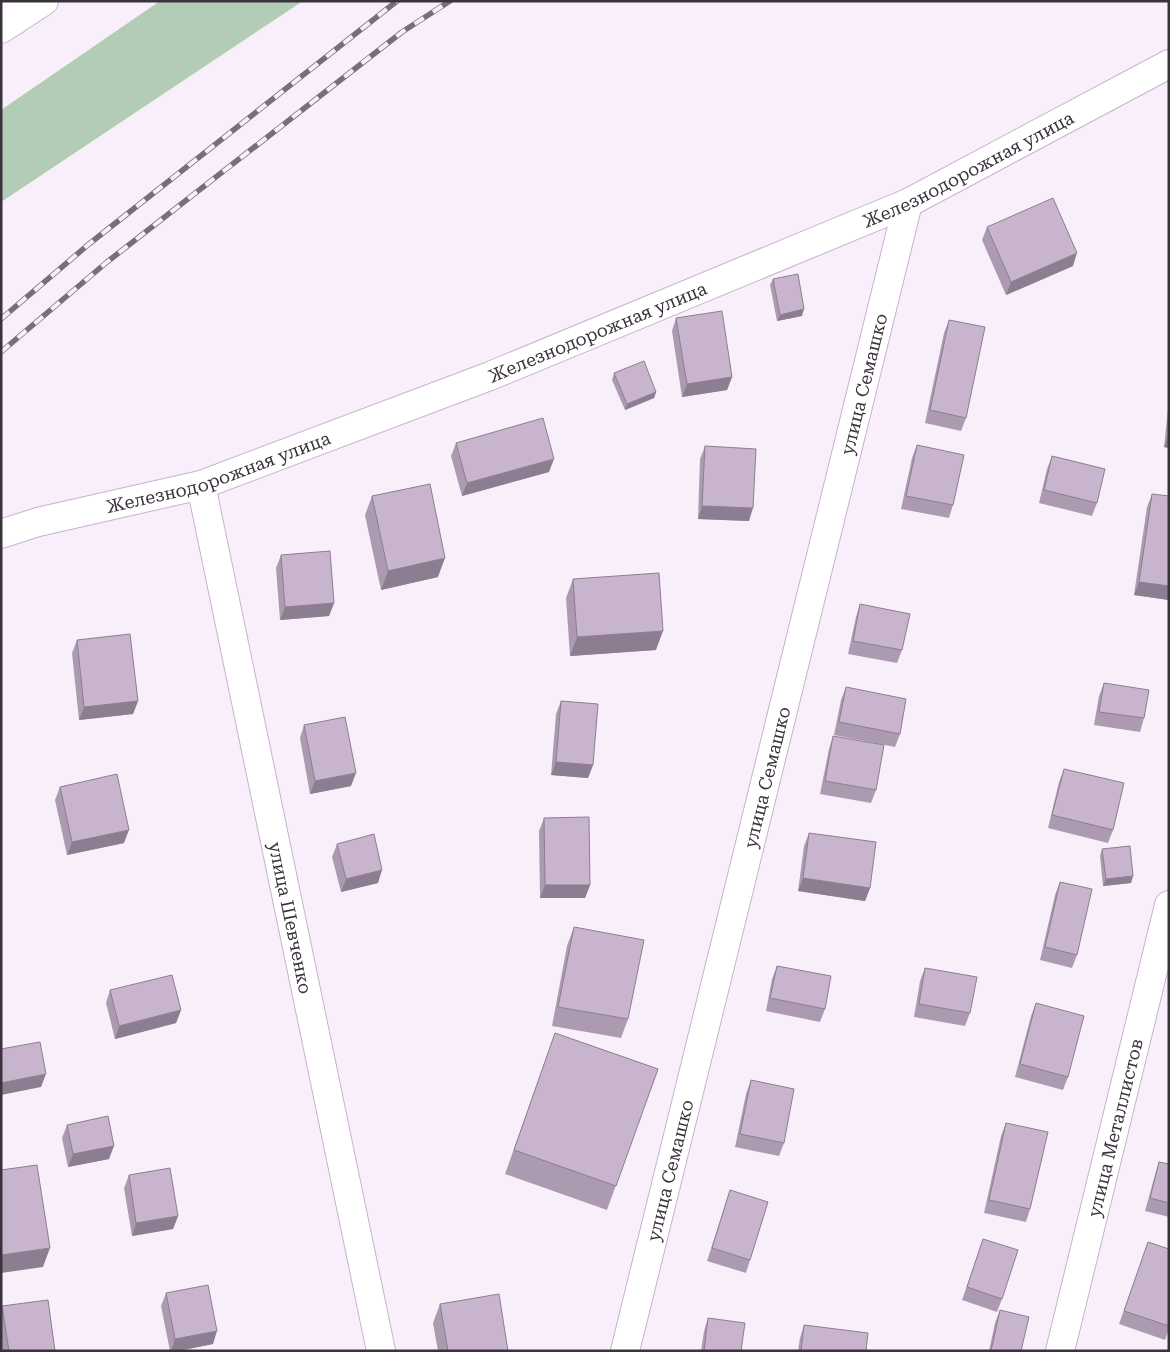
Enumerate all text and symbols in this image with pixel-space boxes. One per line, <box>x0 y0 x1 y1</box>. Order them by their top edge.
street label: Железнодорожная улица <box>859 106 1077 231</box>
street label: Железнодорожная улица <box>485 277 710 386</box>
street label: улица Семашко <box>836 311 891 457</box>
street label: Железнодорожная улица <box>104 427 333 517</box>
street label: улица Семашко <box>739 704 794 850</box>
street label: улица Шевченко <box>265 840 317 995</box>
street label: улица Металлистов <box>1083 1036 1147 1219</box>
street label: улица Семашко <box>642 1097 697 1243</box>

